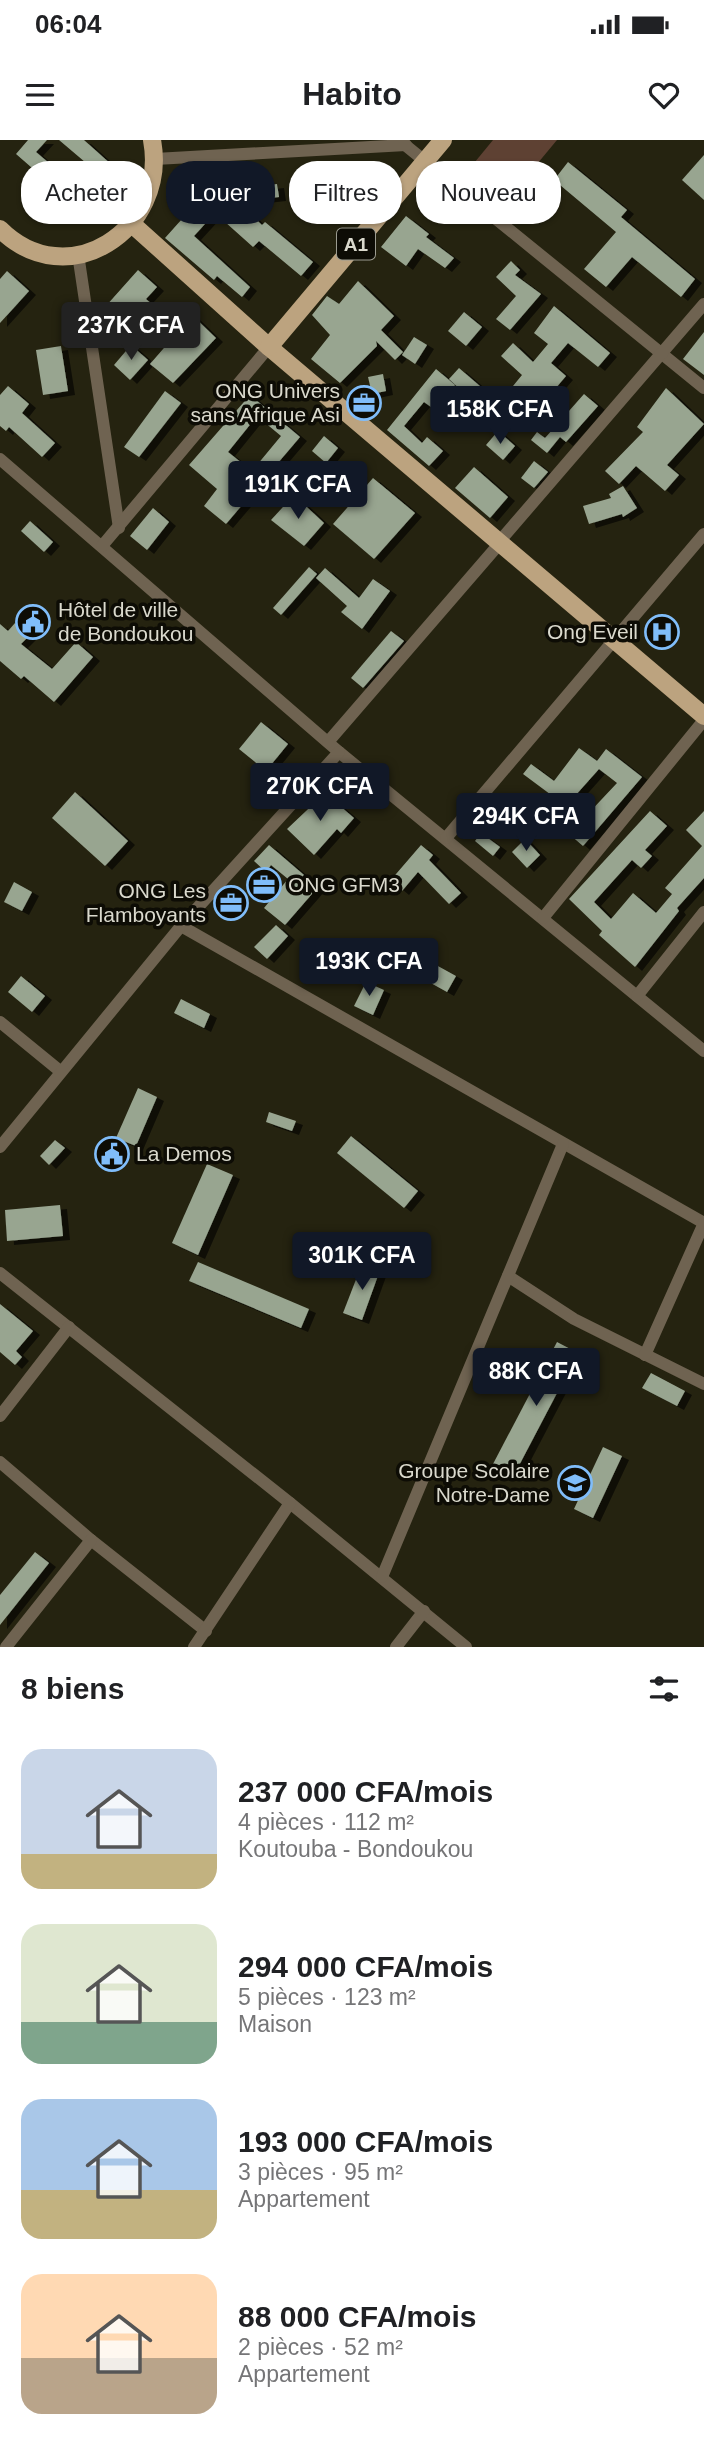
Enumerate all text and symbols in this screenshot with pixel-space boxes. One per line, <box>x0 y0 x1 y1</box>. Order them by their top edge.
text: 06:04 <box>35 9 102 39</box>
icon: menu <box>21 76 59 114</box>
text: Habito <box>302 76 402 112</box>
icon: heart <box>645 76 683 114</box>
chip: Acheter <box>21 161 152 224</box>
chip: Louer <box>166 161 275 224</box>
chip: Filtres <box>289 161 402 224</box>
chip: Nouveau <box>416 161 561 224</box>
road number: A1 <box>337 228 375 260</box>
pin: 237K CFA <box>59 302 203 362</box>
text: 237K CFA <box>77 312 185 338</box>
place label: ONG Univers sans Afrique Asi <box>191 379 340 426</box>
office icon: ONG Univers sans Afrique Asi <box>345 384 383 422</box>
pin: 158K CFA <box>428 386 572 446</box>
text: 158K CFA <box>446 396 554 422</box>
pin: 191K CFA <box>226 462 370 521</box>
text: 191K CFA <box>244 471 352 497</box>
place label: Hôtel de ville de Bondoukou <box>58 598 193 645</box>
public building icon: Hôtel de ville de Bondoukou <box>14 603 52 641</box>
hospital icon: Ong Eveil <box>643 613 681 651</box>
place label: Ong Eveil <box>547 620 638 643</box>
pin: 270K CFA <box>248 764 392 823</box>
text: 270K CFA <box>266 773 374 799</box>
pin: 294K CFA <box>454 794 598 853</box>
text: 294K CFA <box>472 803 580 829</box>
office icon: ONG GFM3 <box>245 866 283 904</box>
place label: ONG GFM3 <box>288 873 400 896</box>
place label: ONG Les Flamboyants <box>86 879 206 926</box>
office icon: ONG Les Flamboyants <box>212 884 250 922</box>
pin: 193K CFA <box>297 938 441 998</box>
text: 193K CFA <box>315 948 423 974</box>
public building icon: La Demos <box>93 1135 131 1173</box>
place label: La Demos <box>136 1142 232 1165</box>
pin: 301K CFA <box>290 1232 434 1292</box>
text: 301K CFA <box>308 1242 416 1268</box>
pin: 88K CFA <box>471 1348 601 1408</box>
text: 88K CFA <box>489 1358 583 1384</box>
place label: Groupe Scolaire Notre-Dame <box>398 1459 550 1506</box>
school or university icon: Groupe Scolaire Notre-Dame <box>556 1464 594 1502</box>
icon: filters <box>645 1670 683 1708</box>
text: 8 biens <box>21 1672 124 1705</box>
text: 237 000 CFA/mois <box>238 1775 493 1808</box>
icon: home <box>77 1777 161 1861</box>
text: 4 pièces · 112 m² <box>238 1809 414 1835</box>
text: Koutouba - Bondoukou <box>238 1836 473 1862</box>
text: 294 000 CFA/mois <box>238 1950 493 1983</box>
icon: home <box>77 1952 161 2036</box>
text: 5 pièces · 123 m² <box>238 1984 416 2010</box>
text: Maison <box>238 2011 312 2037</box>
text: 193 000 CFA/mois <box>238 2125 493 2158</box>
icon: home <box>77 2127 161 2211</box>
text: 3 pièces · 95 m² <box>238 2159 403 2185</box>
text: Appartement <box>238 2186 370 2212</box>
text: 88 000 CFA/mois <box>238 2300 476 2333</box>
icon: home <box>77 2302 161 2386</box>
text: 2 pièces · 52 m² <box>238 2334 403 2360</box>
text: Appartement <box>238 2361 370 2387</box>

